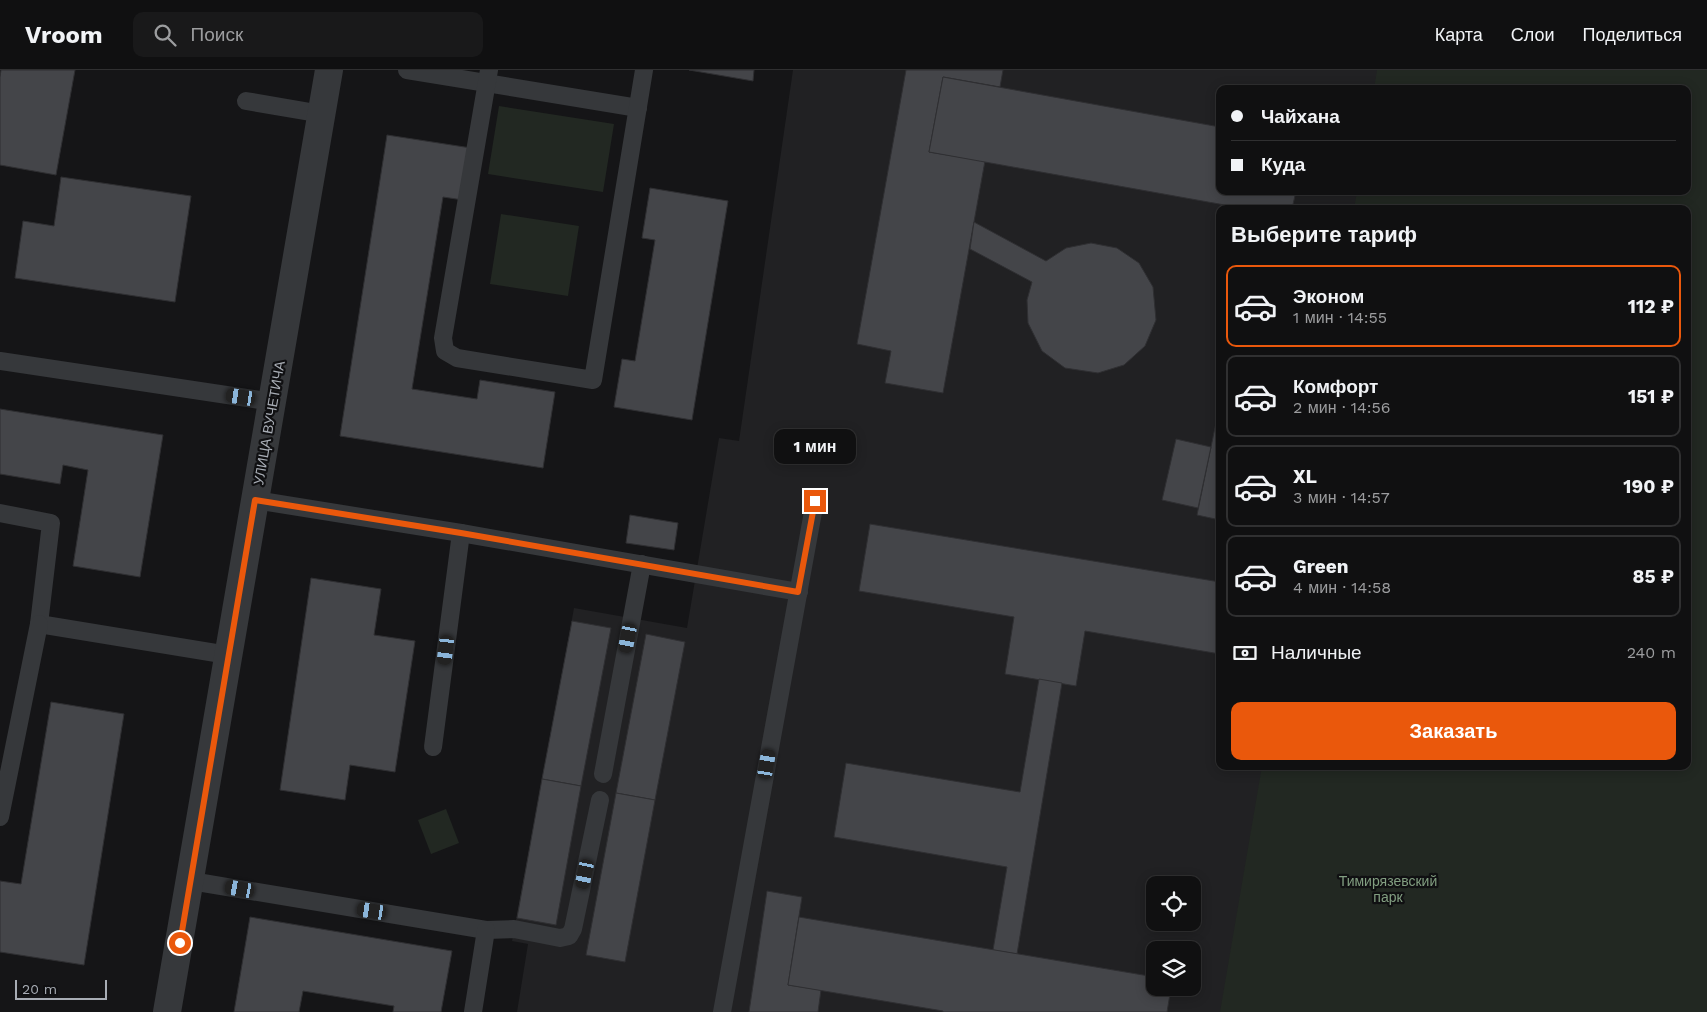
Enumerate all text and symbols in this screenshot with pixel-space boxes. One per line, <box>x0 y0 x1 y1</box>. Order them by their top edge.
search box <box>133 12 483 57</box>
text: Vroom <box>25 21 103 49</box>
icon: search <box>151 21 179 49</box>
text: Поиск <box>191 23 243 46</box>
text: Карта <box>1435 24 1483 45</box>
text: Слои <box>1511 24 1555 45</box>
text: Поделиться <box>1583 24 1682 45</box>
text: Чайхана <box>1261 105 1340 128</box>
text: Куда <box>1261 153 1305 176</box>
text: Выберите тариф <box>1231 222 1417 247</box>
icon: car <box>1233 284 1278 329</box>
text: Эконом <box>1293 285 1364 308</box>
text: 112 ₽ <box>1628 295 1674 318</box>
text: 1 мин · 14:55 <box>1293 308 1387 327</box>
street label: УЛИЦА ВУЧЕТИЧА <box>250 359 288 486</box>
icon: car <box>1233 374 1278 419</box>
text: Комфорт <box>1293 375 1378 398</box>
text: 151 ₽ <box>1628 385 1674 408</box>
car <box>225 387 256 407</box>
text: 2 мин · 14:56 <box>1293 398 1391 417</box>
callout: 1 мин <box>774 428 856 464</box>
text: 1 мин <box>794 437 836 456</box>
icon: car <box>1233 464 1278 509</box>
text: XL <box>1293 465 1317 488</box>
text: 190 ₽ <box>1623 475 1674 498</box>
text: 3 мин · 14:57 <box>1293 488 1390 507</box>
route end <box>804 490 826 512</box>
icon: car <box>1233 554 1278 599</box>
text: Green <box>1293 555 1349 578</box>
text: 85 ₽ <box>1633 565 1674 588</box>
text: 4 мин · 14:58 <box>1293 578 1391 597</box>
car <box>617 622 638 654</box>
car <box>436 634 455 666</box>
icon: cash <box>1231 639 1259 667</box>
text: Наличные <box>1271 641 1362 664</box>
text: 240 m <box>1627 643 1676 662</box>
button: Заказать <box>1231 702 1676 760</box>
car <box>757 748 776 780</box>
car <box>574 858 595 890</box>
park label: Тимирязевский парк <box>1339 873 1437 905</box>
map controls <box>1146 876 1201 996</box>
button: locate <box>1146 876 1201 931</box>
car <box>223 879 256 899</box>
car <box>356 901 387 921</box>
route start <box>169 932 191 954</box>
button: layers <box>1146 941 1201 996</box>
scale bar <box>15 977 108 1000</box>
text: 20 m <box>22 981 57 997</box>

